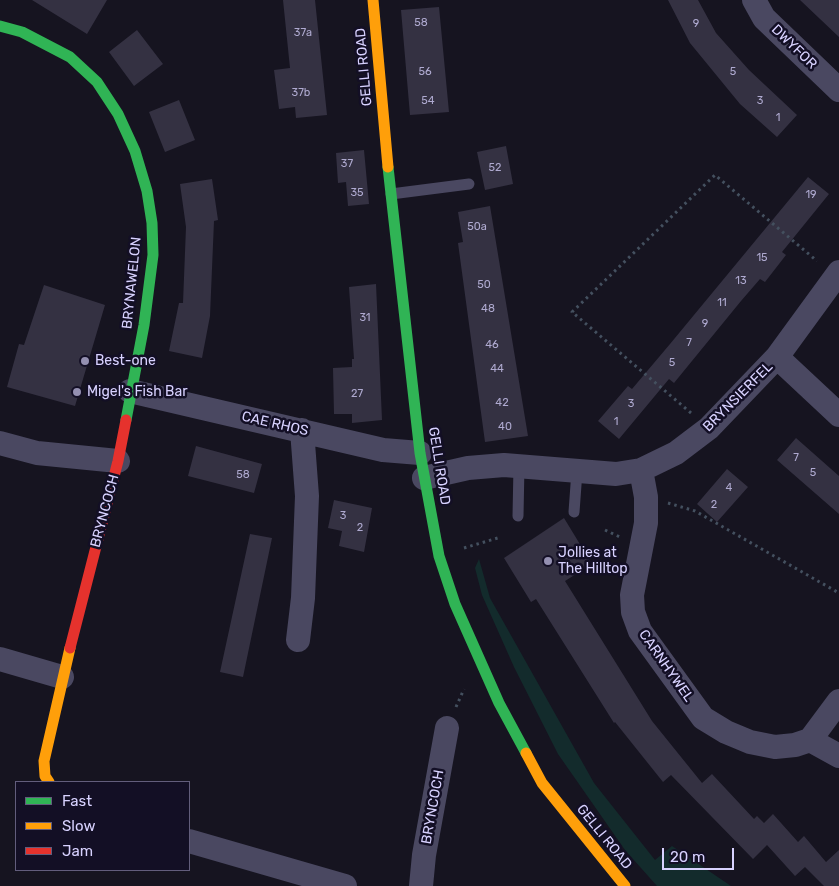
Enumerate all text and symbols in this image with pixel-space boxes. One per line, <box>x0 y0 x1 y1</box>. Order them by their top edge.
house number: 58 <box>414 16 428 30</box>
house number: 9 <box>693 17 699 31</box>
street label: DWYFOR <box>768 21 820 73</box>
house number: 37a <box>294 26 312 40</box>
street label: GELLI ROAD <box>352 27 376 107</box>
house number: 56 <box>418 65 432 79</box>
house number: 5 <box>730 65 736 79</box>
house number: 37b <box>292 86 310 100</box>
house number: 54 <box>421 94 435 108</box>
house number: 3 <box>757 94 763 108</box>
house number: 1 <box>776 111 780 125</box>
house number: 37 <box>341 157 353 171</box>
house number: 52 <box>489 161 501 175</box>
house number: 35 <box>350 186 364 200</box>
house number: 19 <box>805 188 817 202</box>
house number: 50a <box>467 220 487 234</box>
street label: BRYNAWELON <box>119 236 145 330</box>
house number: 15 <box>756 251 768 265</box>
house number: 13 <box>735 274 747 288</box>
house number: 50 <box>477 278 491 292</box>
house number: 11 <box>717 296 727 310</box>
house number: 48 <box>481 302 495 316</box>
house number: 31 <box>359 311 371 325</box>
house number: 9 <box>702 317 708 331</box>
house number: 7 <box>686 336 692 350</box>
house number: 46 <box>485 338 499 352</box>
place label: Best-one <box>95 353 156 369</box>
marker: Best-one <box>79 355 91 367</box>
house number: 5 <box>669 356 675 370</box>
street label: BRYNSIERFEL <box>700 359 776 435</box>
house number: 44 <box>490 362 504 376</box>
place label: Migel's Fish Bar <box>87 384 187 400</box>
marker: Migel's Fish Bar <box>71 386 83 398</box>
house number: 27 <box>351 387 363 401</box>
house number: 42 <box>495 396 509 410</box>
house number: 3 <box>628 397 634 411</box>
street label: CAE RHOS <box>240 408 310 440</box>
house number: 1 <box>614 415 618 429</box>
house number: 40 <box>498 420 512 434</box>
street label: GELLI ROAD <box>425 426 453 506</box>
house number: 7 <box>793 451 799 465</box>
house number: 5 <box>810 466 816 480</box>
house number: 58 <box>236 468 250 482</box>
street label: BRYNCOCH <box>87 473 123 549</box>
house number: 4 <box>726 481 732 495</box>
house number: 2 <box>711 498 717 512</box>
house number: 3 <box>340 509 346 523</box>
house number: 2 <box>357 521 363 535</box>
place label: Jollies at The Hilltop <box>558 545 628 578</box>
marker: Jollies at The Hilltop <box>542 555 554 567</box>
street label: CARNHYWEL <box>635 627 697 705</box>
street label: BRYNCOCH <box>418 769 448 845</box>
legend <box>15 781 190 871</box>
text: Fast <box>62 792 92 810</box>
street label: GELLI ROAD <box>573 801 635 873</box>
text: Slow <box>62 817 95 835</box>
scale bar <box>664 838 736 870</box>
text: Jam <box>62 842 93 860</box>
text: 20 m <box>670 848 705 866</box>

